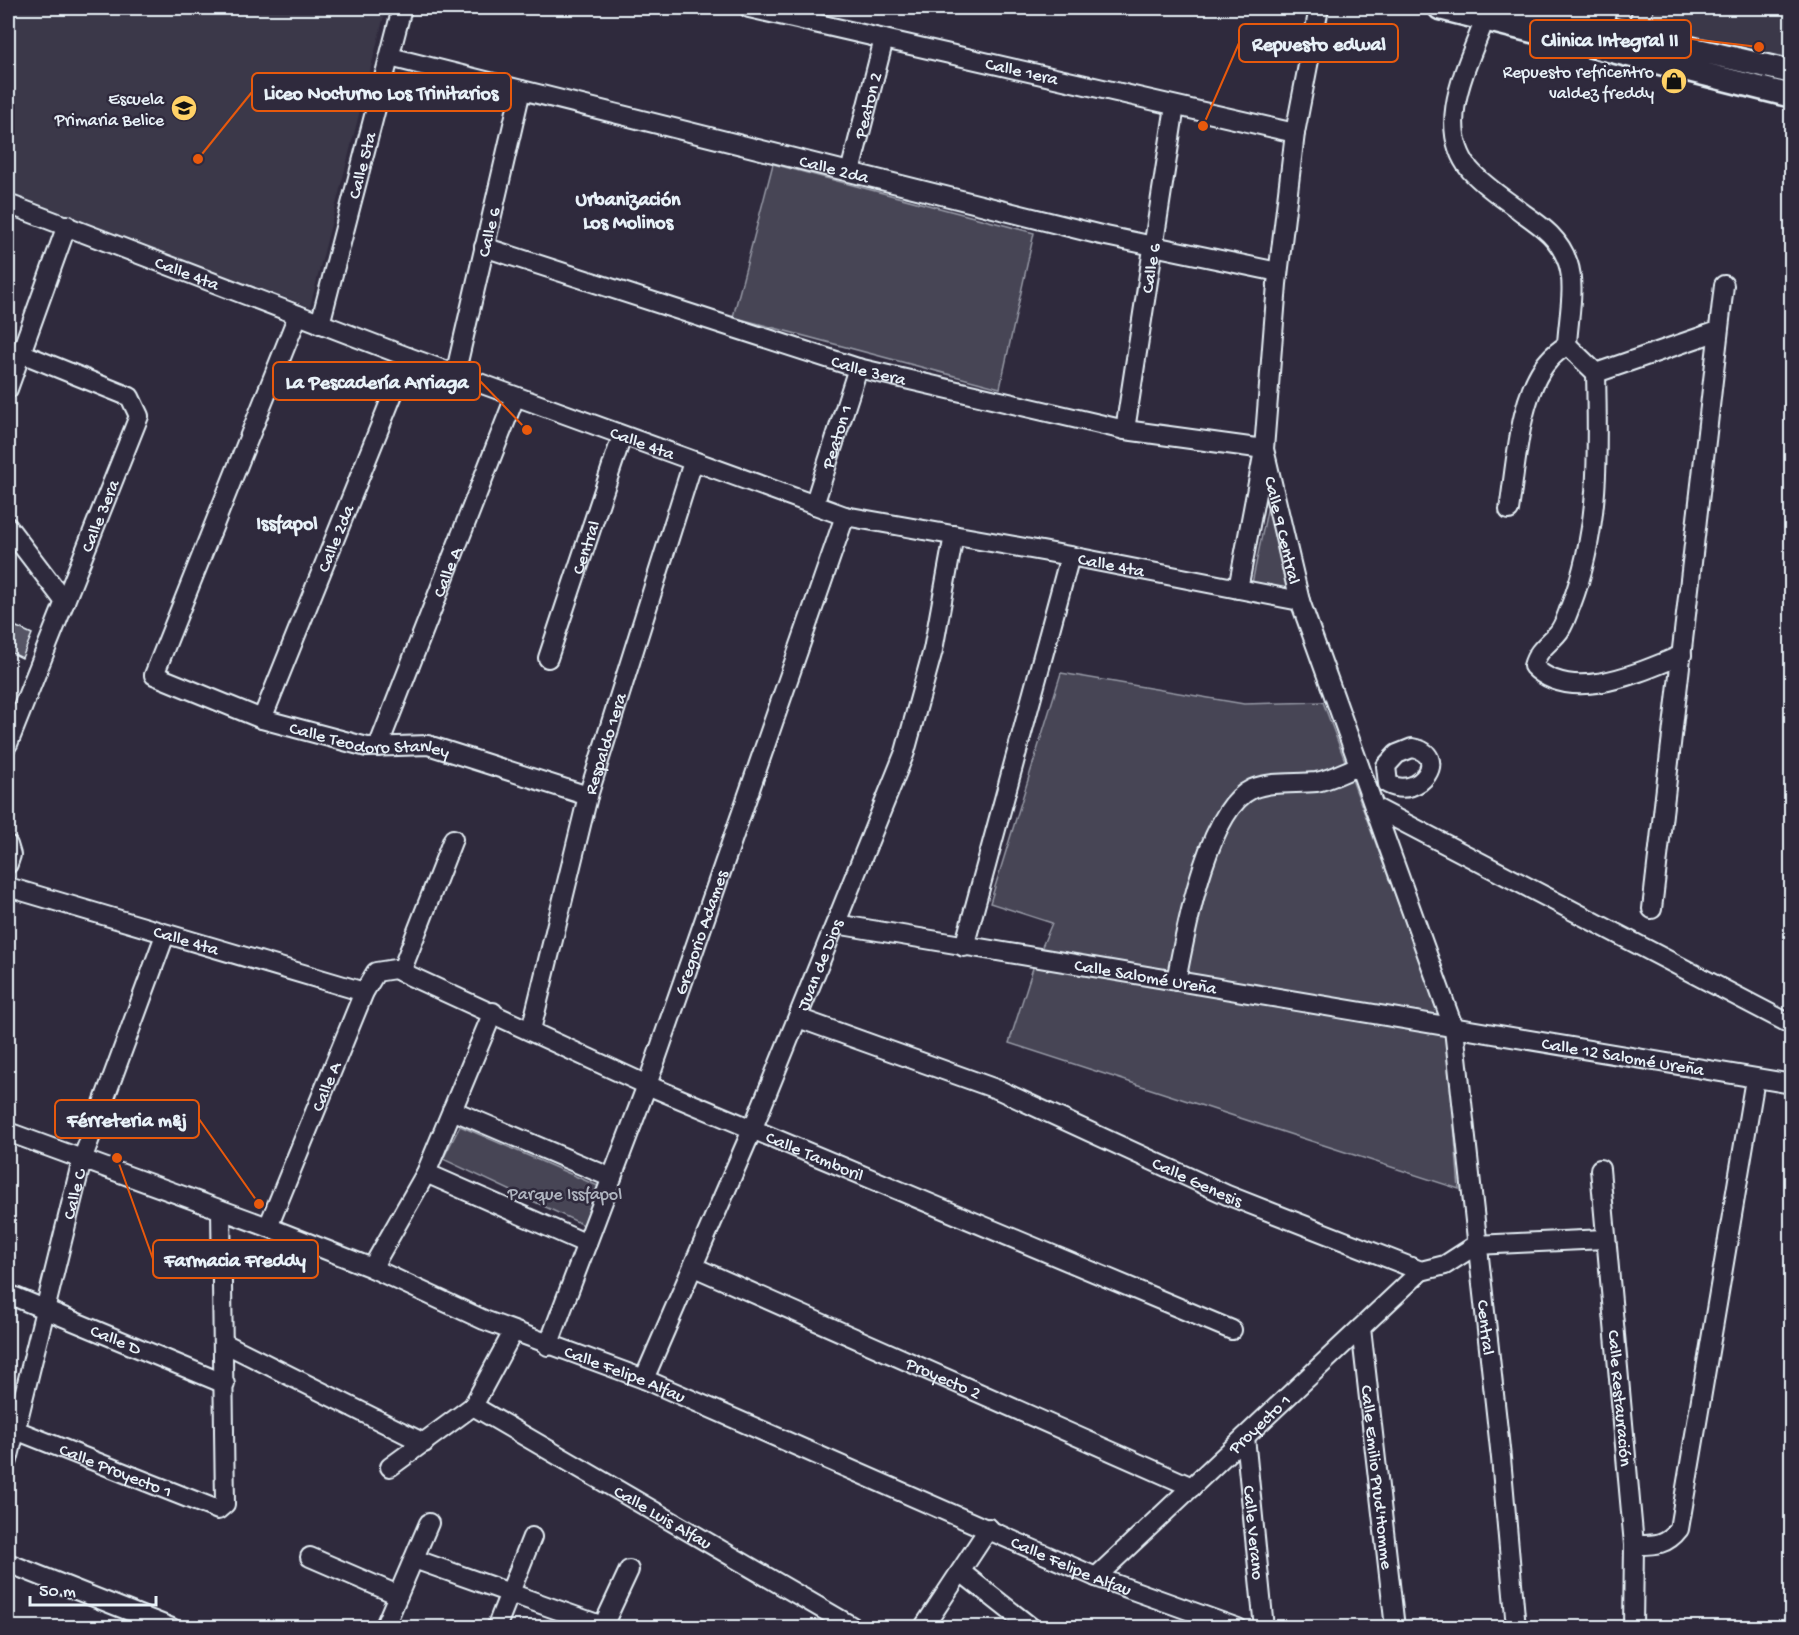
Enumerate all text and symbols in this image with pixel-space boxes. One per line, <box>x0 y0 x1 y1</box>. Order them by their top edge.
callout: Clinica Integral II <box>1530 20 1691 58</box>
callout: Repuesto edwal <box>1239 24 1398 62</box>
text: Clinica Integral II <box>1540 31 1679 54</box>
text: Repuesto edwal <box>1251 35 1387 58</box>
street label: Calle 1era <box>983 54 1061 92</box>
place label: Repuesto refricentro valdez freddy <box>1503 63 1654 105</box>
shop icon: Repuesto refricentro valdez freddy <box>1659 66 1689 96</box>
street label: Peaton 2 <box>851 70 888 142</box>
callout: Liceo Nocturno Los Trinitarios <box>252 73 511 111</box>
text: Liceo Nocturno Los Trinitarios <box>264 84 500 107</box>
place label: Escuela Primaria Belice <box>54 90 165 132</box>
school or university icon: Escuela Primaria Belice <box>169 93 199 123</box>
street label: Calle 5ta <box>345 129 383 201</box>
street label: Calle 2da <box>797 152 871 190</box>
district label: Urbanización Los Molinos <box>575 190 681 236</box>
street label: Calle 6 <box>475 205 507 259</box>
street label: Calle 6 <box>1138 241 1167 295</box>
street label: Calle 4ta <box>151 253 222 297</box>
street label: Calle 3era <box>828 352 909 392</box>
callout: La Pescadería Arriaga <box>273 362 480 400</box>
text: La Pescadería Arriaga <box>286 373 469 396</box>
street label: Peaton 1 <box>818 403 858 473</box>
street label: Calle 4ta <box>607 423 678 466</box>
street label: Calle 9 Central <box>1258 475 1304 586</box>
street label: Calle 3era <box>78 476 126 556</box>
street label: Calle 2da <box>314 501 361 576</box>
district label: Issfapol <box>256 514 318 537</box>
street label: Central <box>569 518 606 577</box>
street label: Calle A <box>430 544 469 601</box>
street label: Calle 4ta <box>1076 550 1147 583</box>
street label: Respaldo 1era <box>581 690 633 798</box>
street label: Calle Teodoro Stanley <box>287 719 452 764</box>
street label: Gregorio Adames <box>671 867 734 998</box>
street label: Juan de Dios <box>793 915 850 1014</box>
street label: Calle 4ta <box>151 922 222 962</box>
street label: Calle Salomé Ureña <box>1073 956 1219 1001</box>
street label: Calle 12 Salomé Ureña <box>1540 1034 1706 1082</box>
street label: Calle A <box>308 1058 348 1115</box>
callout: Férreteria m&j <box>55 1100 199 1138</box>
text: Férreteria m&j <box>66 1111 187 1134</box>
street label: Calle Tamboril <box>762 1128 866 1187</box>
street label: Calle Genesis <box>1148 1154 1246 1213</box>
street label: Calle C <box>60 1166 93 1222</box>
park label: Parque Issfapol <box>507 1185 622 1206</box>
callout: Farmacia Freddy <box>153 1240 318 1278</box>
text: Farmacia Freddy <box>163 1251 306 1274</box>
street label: Central <box>1471 1299 1498 1356</box>
street label: Calle D <box>87 1321 144 1361</box>
street label: Calle Restauración <box>1602 1329 1635 1468</box>
street label: Calle Felipe Alfau <box>561 1342 689 1409</box>
street label: Proyecto 2 <box>901 1353 984 1405</box>
street label: Calle Emilio Prud'Homme <box>1355 1384 1396 1571</box>
street label: Proyecto 1 <box>1224 1391 1296 1460</box>
street label: Calle Proyecto 1 <box>56 1440 174 1504</box>
street label: Calle Luis Alfau <box>609 1482 715 1556</box>
street label: Calle Verano <box>1237 1485 1267 1581</box>
street label: Calle Felipe Alfau <box>1007 1533 1134 1602</box>
scale bar <box>30 1569 156 1607</box>
text: 50 m <box>39 1582 76 1603</box>

